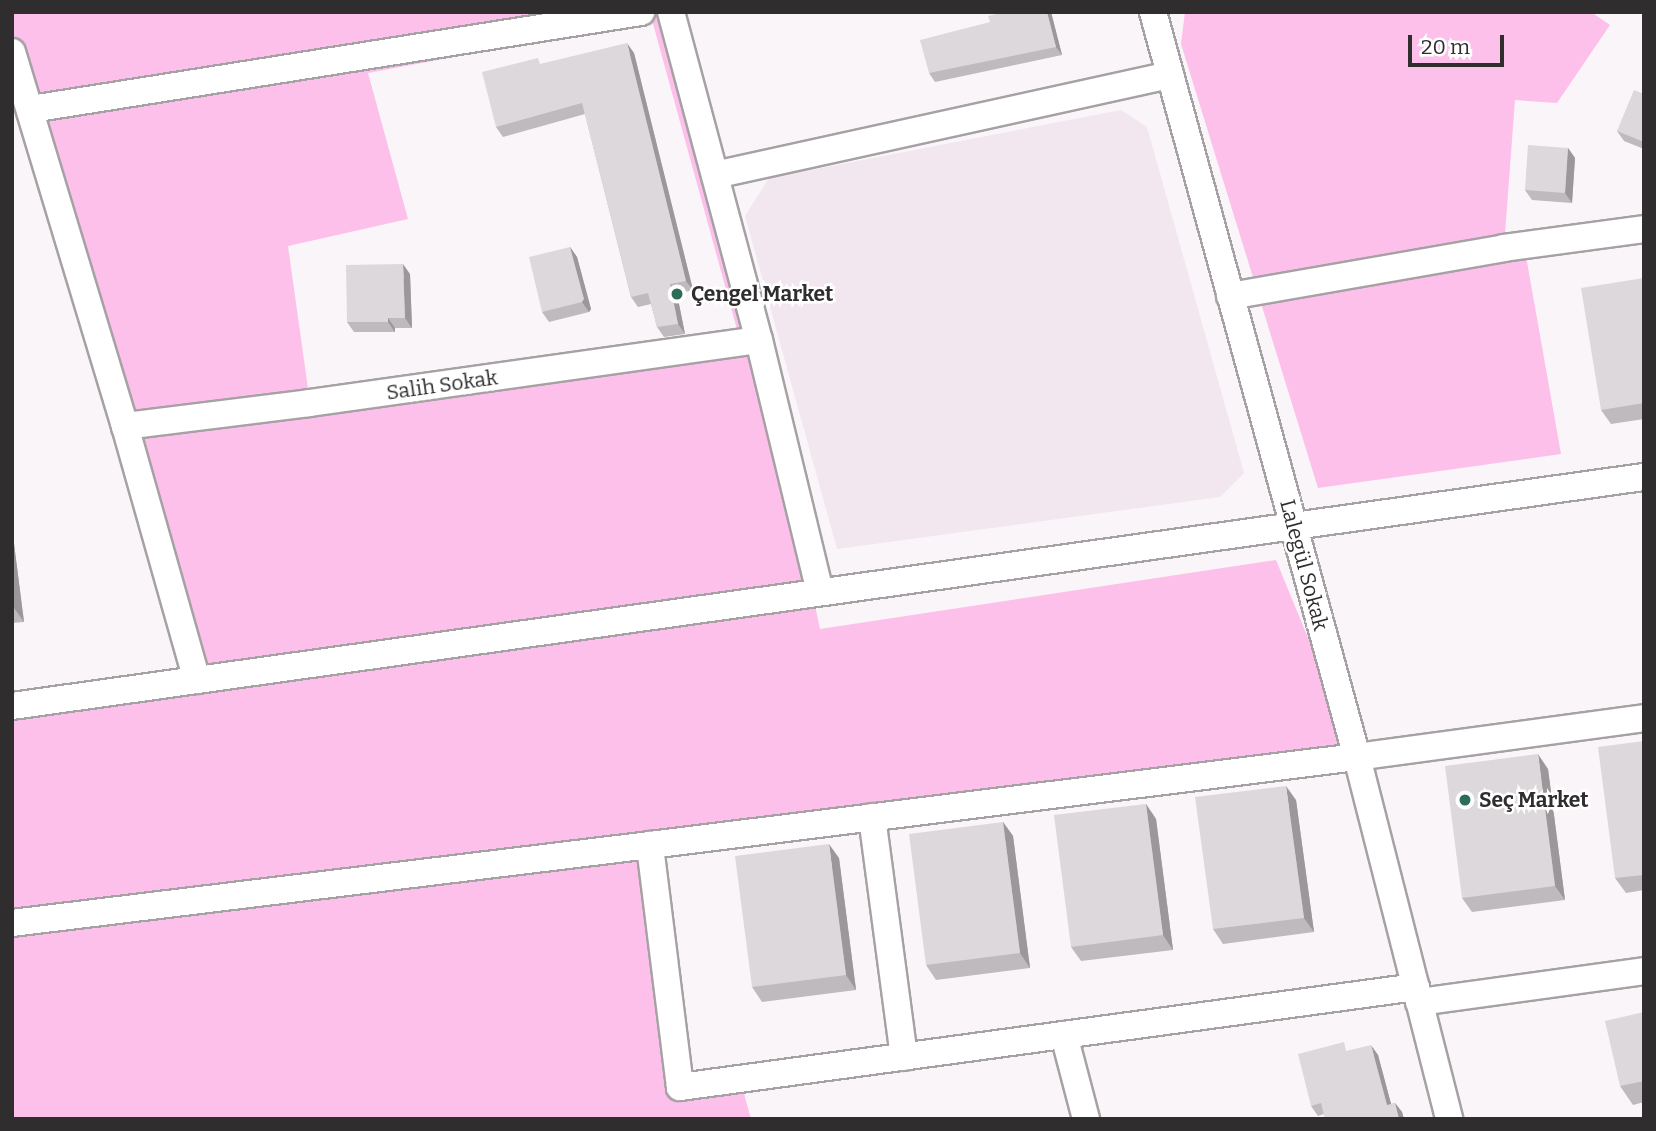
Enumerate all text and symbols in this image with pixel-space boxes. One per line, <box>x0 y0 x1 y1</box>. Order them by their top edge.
scale bar <box>1411 21 1507 65</box>
text: 20 m <box>1421 34 1470 60</box>
place label: Çengel Market <box>691 281 833 307</box>
marker: Çengel Market <box>669 286 685 302</box>
street label: Salih Sokak <box>385 365 499 405</box>
street label: Lalegül Sokak <box>1274 497 1334 633</box>
place label: Seç Market <box>1479 787 1589 813</box>
marker: Seç Market <box>1457 792 1473 808</box>

